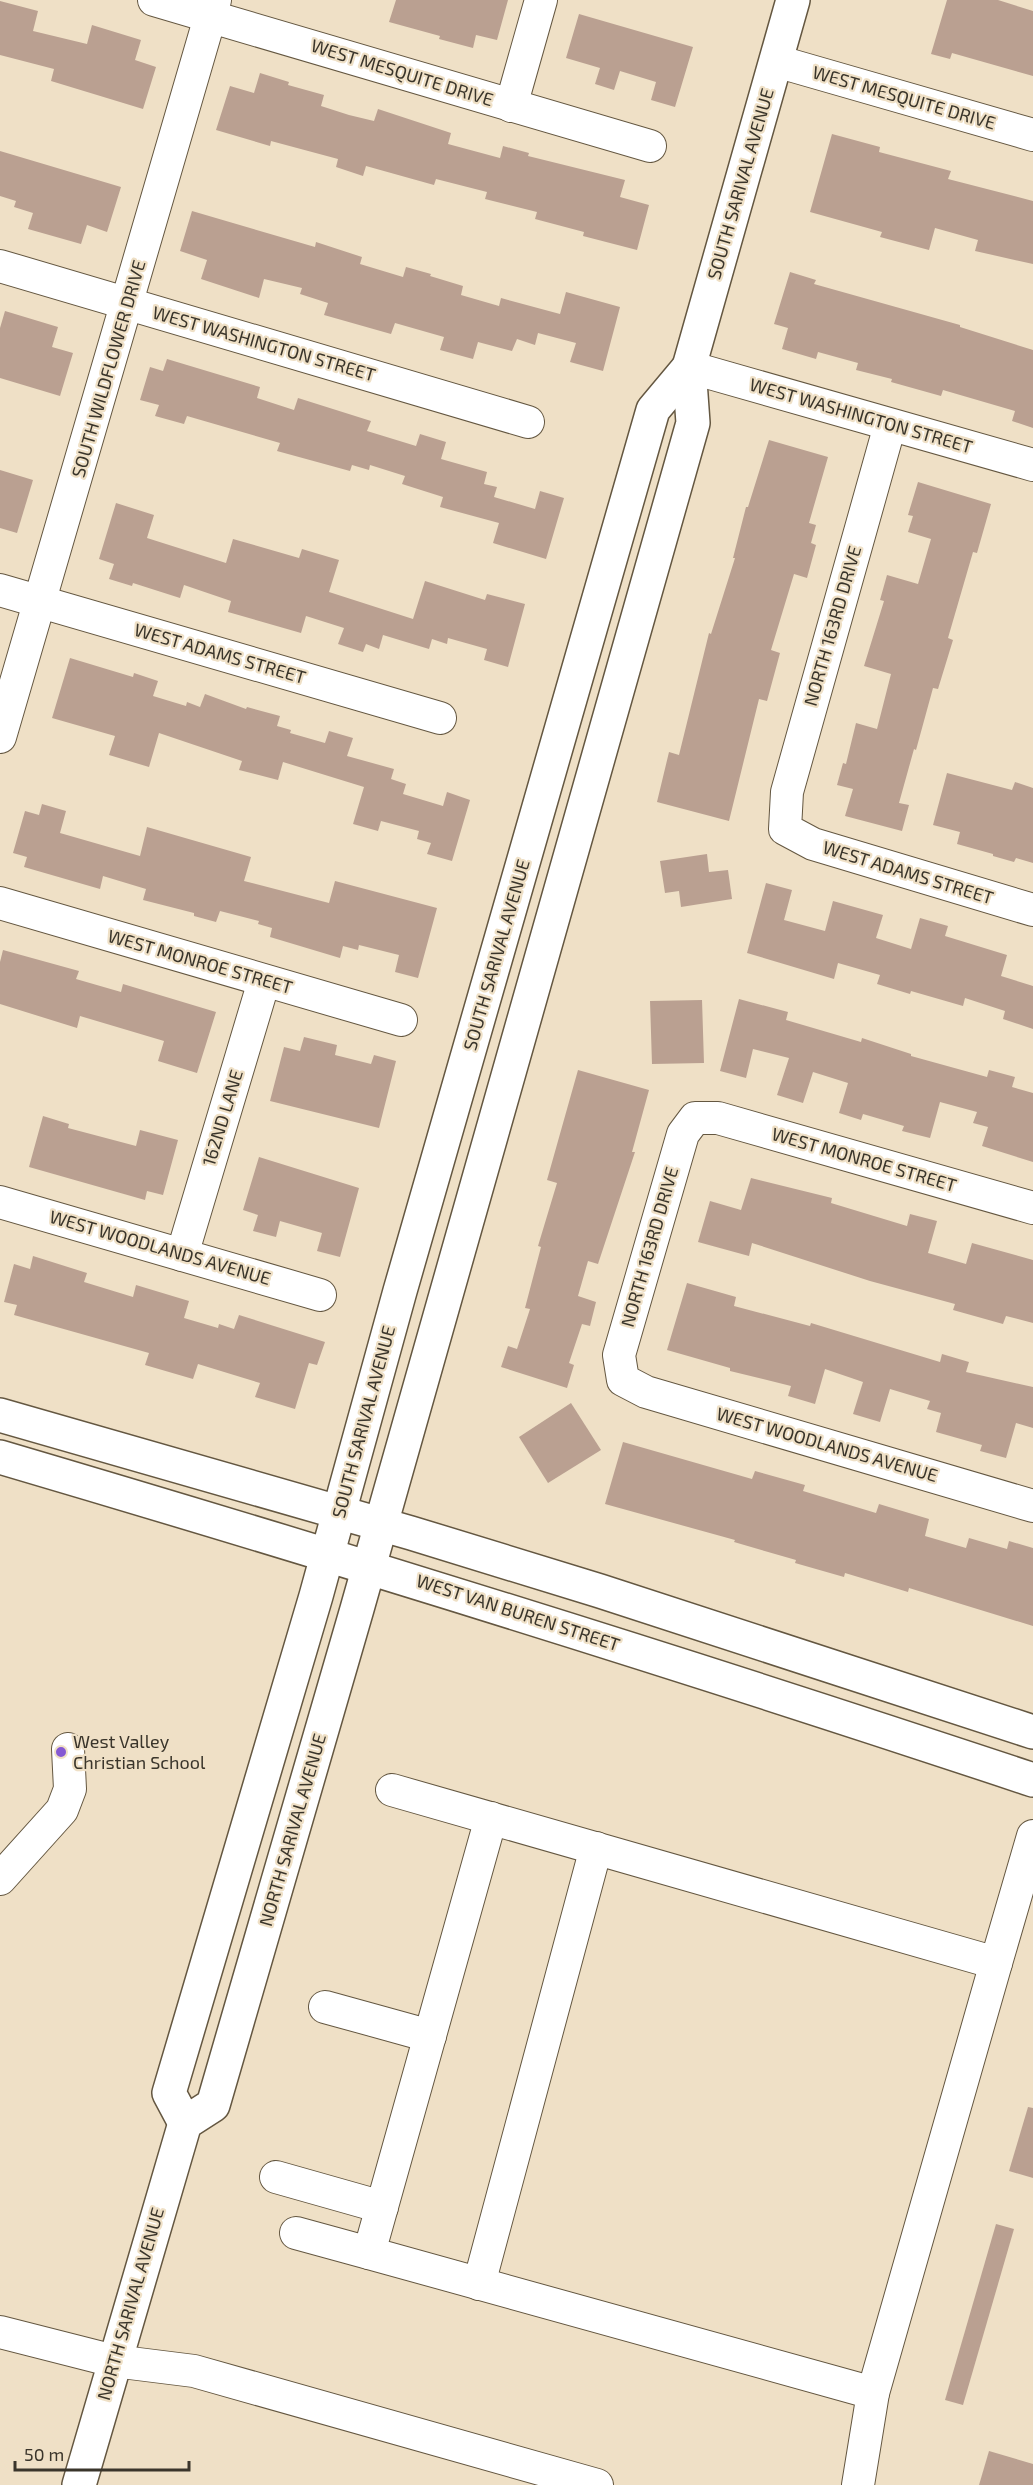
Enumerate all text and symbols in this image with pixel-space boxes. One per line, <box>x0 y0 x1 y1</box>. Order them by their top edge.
street label: WEST MESQUITE DRIVE <box>309 34 496 110</box>
street label: WEST MESQUITE DRIVE <box>810 60 998 134</box>
street label: SOUTH SARIVAL AVENUE <box>702 85 778 282</box>
street label: SOUTH WILDFLOWER DRIVE <box>66 257 150 480</box>
street label: WEST WASHINGTON STREET <box>150 301 379 386</box>
street label: WEST WASHINGTON STREET <box>747 373 976 458</box>
street label: NORTH 163RD DRIVE <box>799 543 865 708</box>
street label: WEST ADAMS STREET <box>132 618 309 688</box>
street label: WEST ADAMS STREET <box>820 836 997 909</box>
street label: SOUTH SARIVAL AVENUE <box>458 856 534 1053</box>
street label: WEST MONROE STREET <box>105 924 296 998</box>
street label: 162ND LANE <box>197 1067 247 1168</box>
street label: WEST MONROE STREET <box>769 1122 960 1196</box>
street label: NORTH 163RD DRIVE <box>616 1164 682 1329</box>
street label: WEST WOODLANDS AVENUE <box>47 1205 274 1289</box>
street label: SOUTH SARIVAL AVENUE <box>327 1323 399 1520</box>
street label: WEST WOODLANDS AVENUE <box>714 1402 941 1486</box>
street label: WEST VAN BUREN STREET <box>414 1569 623 1656</box>
place label: West Valley Christian School <box>73 1730 206 1773</box>
street label: NORTH SARIVAL AVENUE <box>254 1731 330 1929</box>
marker: West Valley Christian School <box>54 1745 68 1759</box>
street label: NORTH SARIVAL AVENUE <box>92 2205 168 2403</box>
scale bar <box>15 2434 189 2472</box>
text: 50 m <box>24 2443 64 2465</box>

